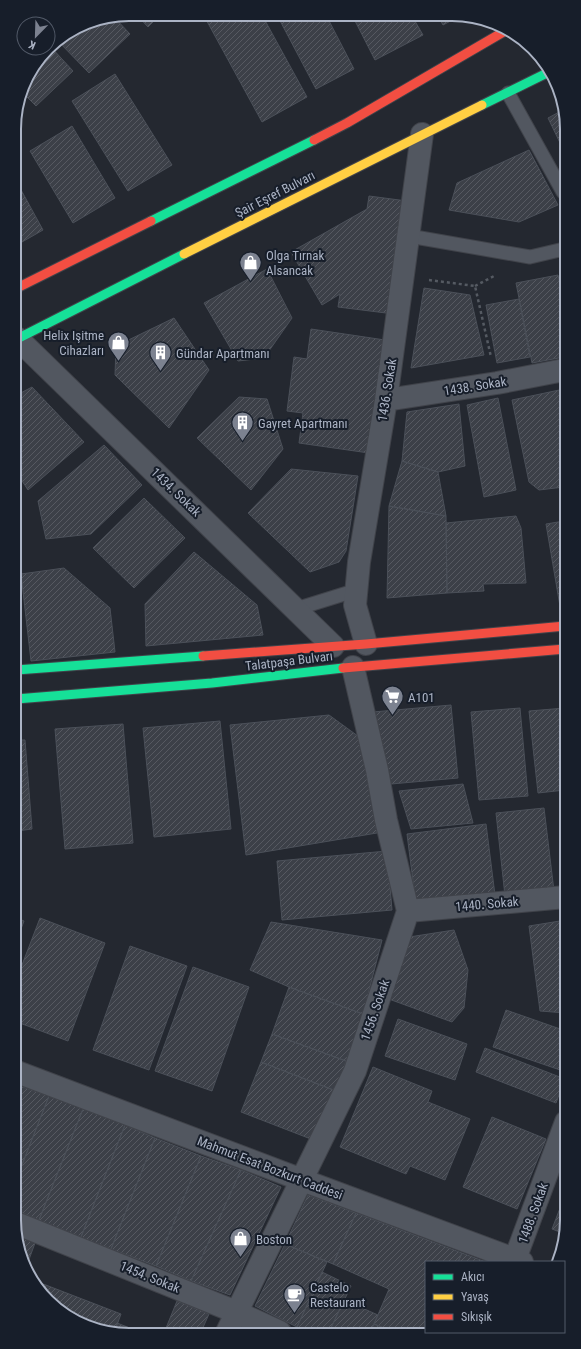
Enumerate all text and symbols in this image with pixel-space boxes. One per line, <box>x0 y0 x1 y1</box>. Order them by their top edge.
north arrow <box>16 16 56 56</box>
text: K <box>26 37 38 52</box>
street label: Şair Eşref Bulvarı <box>233 167 317 221</box>
place label: Olga Tırnak Alsancak <box>266 248 324 278</box>
shop icon: Olga Tırnak Alsancak <box>238 249 264 282</box>
place label: Helix Işitme Cihazları <box>43 328 104 358</box>
shop icon: Helix Işitme Cihazları <box>106 329 132 362</box>
building icon: Gündar Apartmanı <box>148 340 174 373</box>
place label: Gündar Apartmanı <box>176 346 270 361</box>
street label: 1436. Sokak <box>375 357 399 422</box>
street label: 1438. Sokak <box>443 374 508 398</box>
building icon: Gayret Apartmanı <box>229 410 255 443</box>
place label: Gayret Apartmanı <box>258 416 348 431</box>
street label: 1434. Sokak <box>148 465 204 519</box>
street label: Talatpaşa Bulvarı <box>244 648 334 674</box>
supermarket icon: A101 <box>380 684 406 717</box>
place label: A101 <box>408 690 435 705</box>
street label: 1440. Sokak <box>455 894 519 914</box>
street label: 1456. Sokak <box>358 978 392 1042</box>
street label: Mahmut Esat Bozkurt Caddesi <box>195 1133 345 1203</box>
street label: 1488. Sokak <box>515 1181 551 1245</box>
shop icon: Boston <box>227 1226 253 1259</box>
place label: Boston <box>256 1232 292 1247</box>
street label: 1454. Sokak <box>118 1258 182 1296</box>
legend <box>425 1261 565 1333</box>
text: Akıcı <box>461 1270 485 1284</box>
place label: Castelo Restaurant <box>310 1280 366 1310</box>
cafe icon: Castelo Restaurant <box>281 1281 307 1314</box>
text: Yavaş <box>461 1290 489 1304</box>
text: Sıkışık <box>461 1310 493 1324</box>

